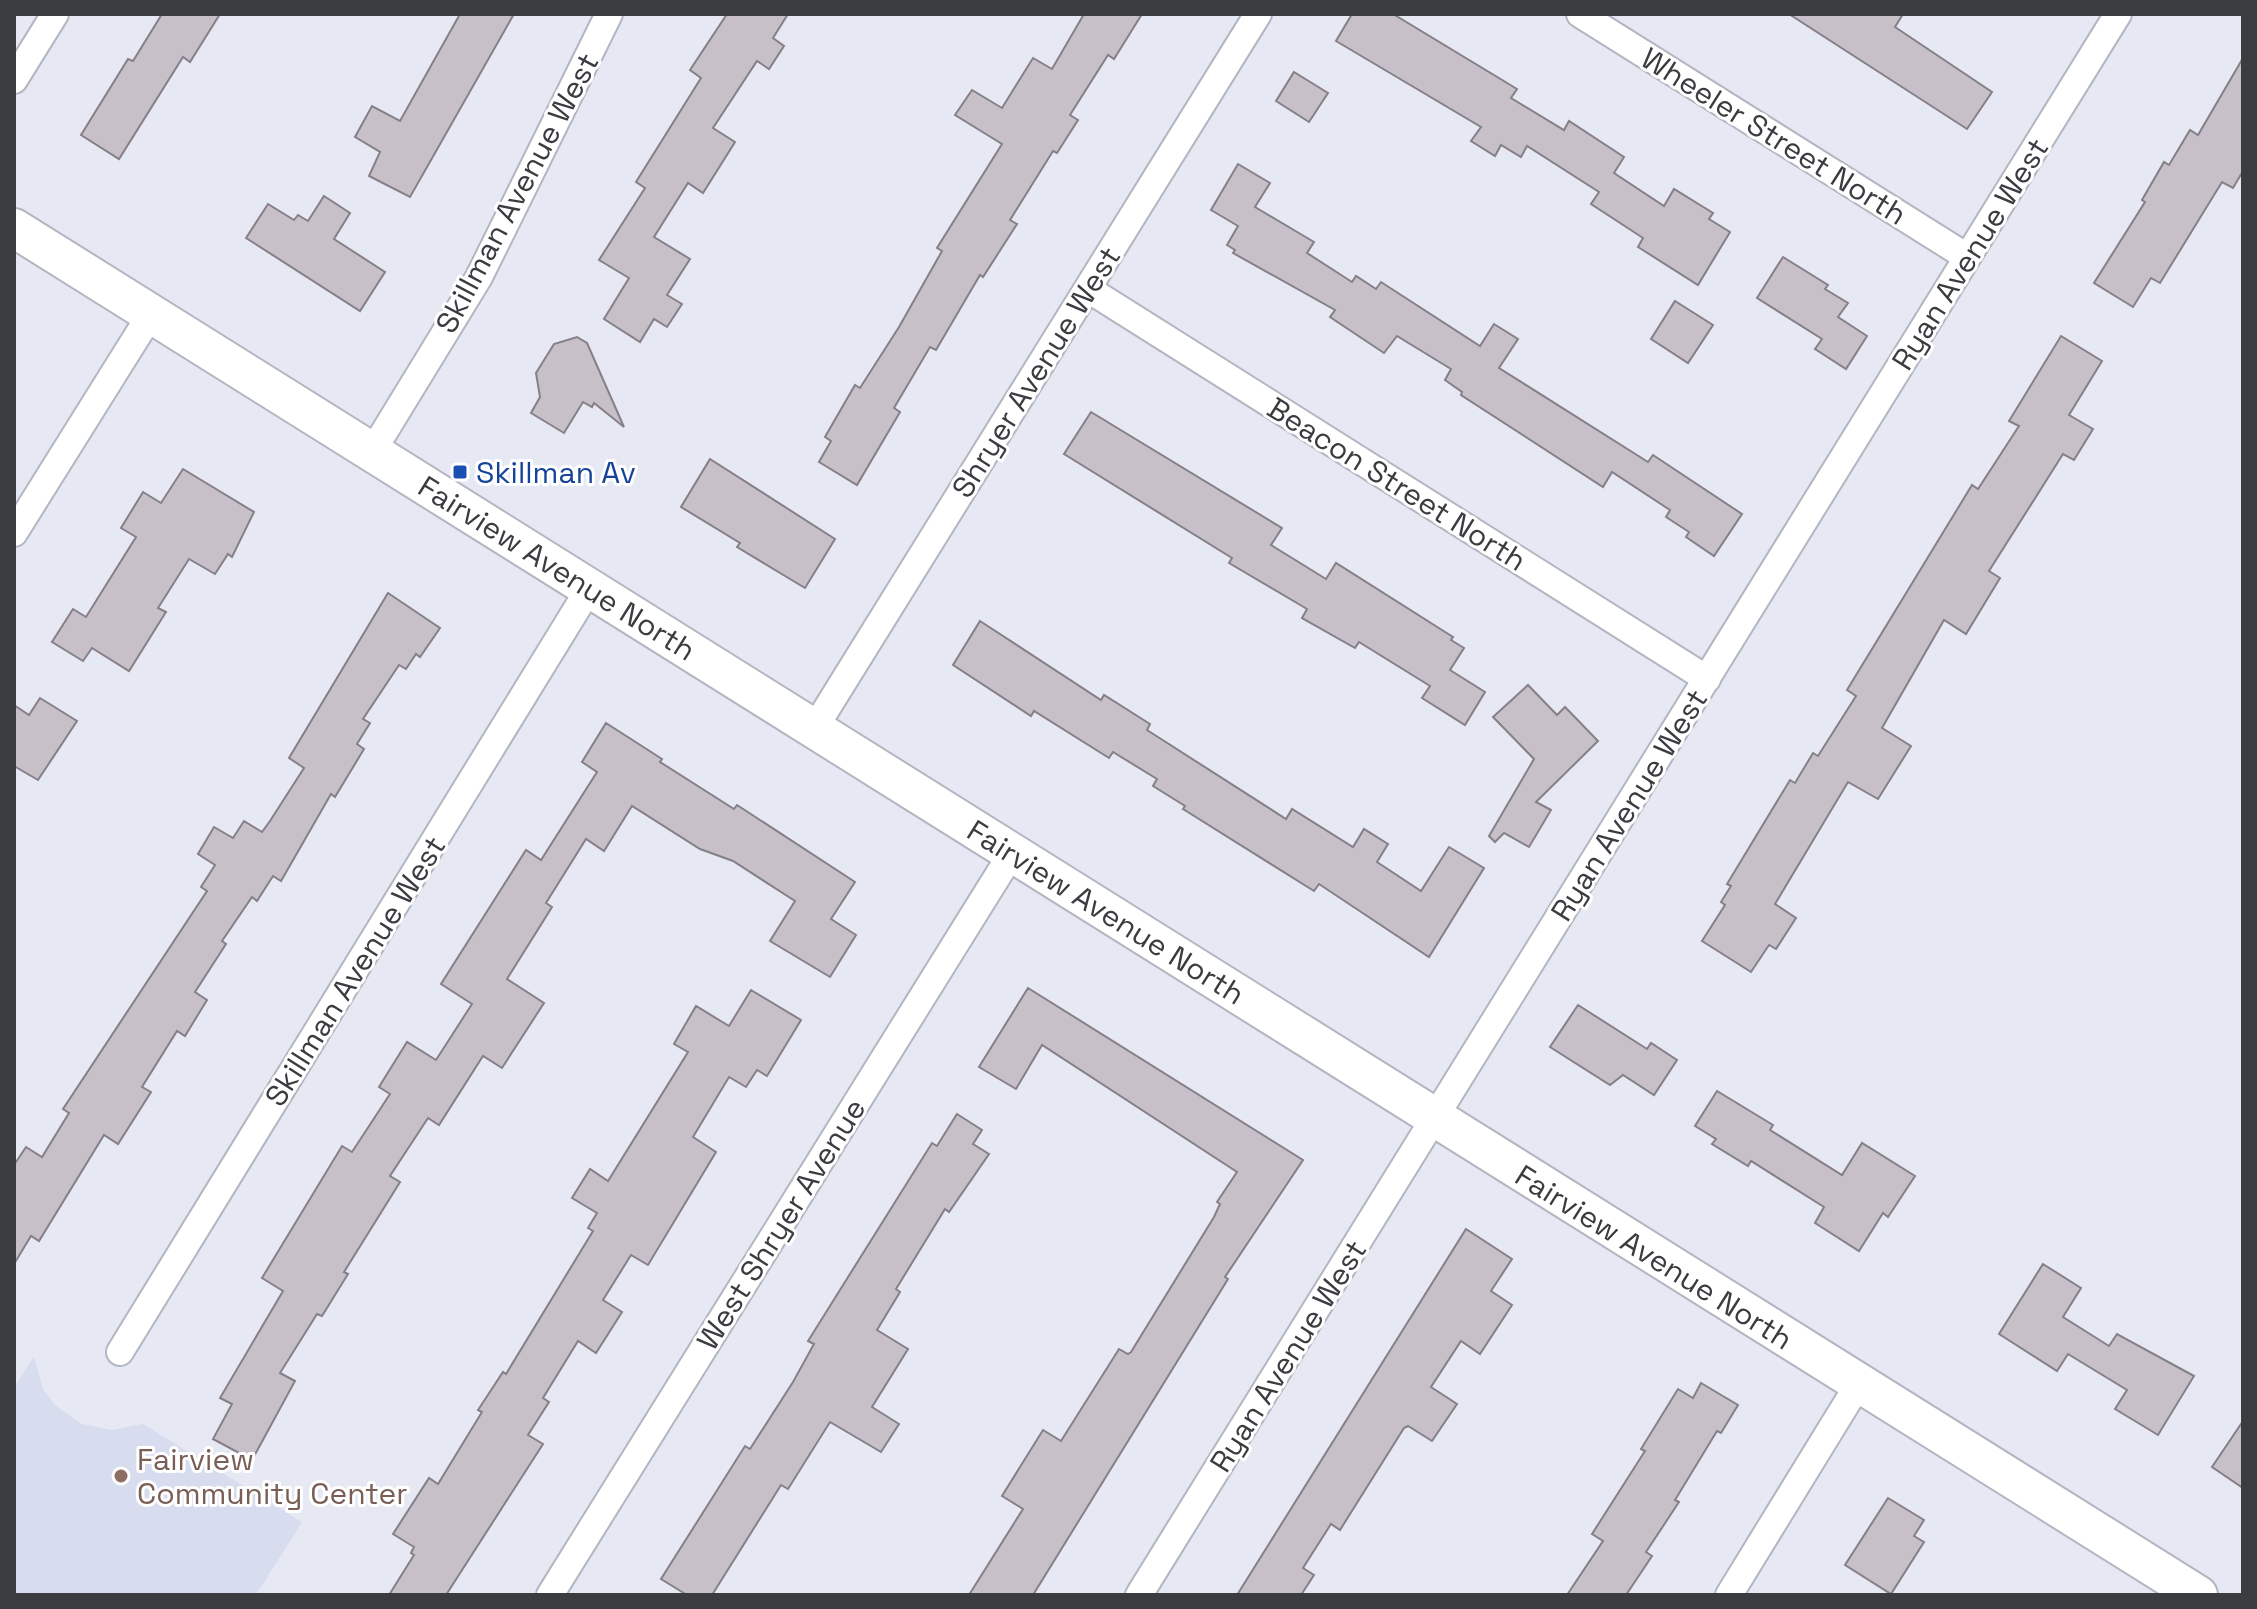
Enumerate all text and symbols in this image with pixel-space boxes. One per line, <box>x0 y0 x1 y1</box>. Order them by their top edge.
street label: Wheeler Street North <box>1634 38 1914 234</box>
street label: Skillman Avenue West <box>427 46 607 340</box>
street label: Ryan Avenue West <box>1883 131 2057 377</box>
street label: Shryer Avenue West <box>943 239 1129 505</box>
street label: Beacon Street North <box>1260 388 1534 580</box>
place label: Skillman Av <box>476 453 636 492</box>
marker: Skillman Av <box>451 463 469 481</box>
street label: Fairview Avenue North <box>411 467 703 669</box>
street label: Ryan Avenue West <box>1542 682 1716 928</box>
street label: Fairview Avenue North <box>960 811 1252 1013</box>
street label: Skillman Avenue West <box>256 829 454 1113</box>
street label: West Shryer Avenue <box>688 1091 874 1357</box>
street label: Fairview Avenue North <box>1508 1156 1800 1358</box>
street label: Ryan Avenue West <box>1201 1233 1375 1479</box>
place label: Fairview Community Center <box>137 1440 407 1513</box>
marker: Fairview Community Center <box>112 1467 130 1485</box>

